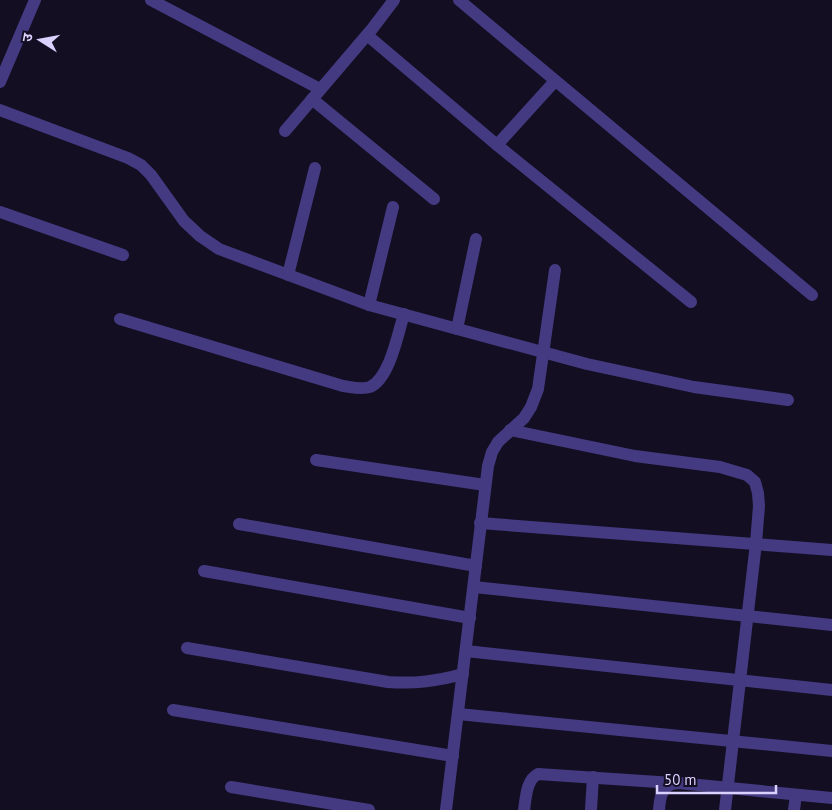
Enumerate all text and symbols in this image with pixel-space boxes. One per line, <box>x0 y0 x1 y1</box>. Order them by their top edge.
north arrow <box>15 15 65 65</box>
text: उ <box>18 31 37 43</box>
scale bar <box>657 762 776 794</box>
text: 50 m <box>664 770 697 789</box>

